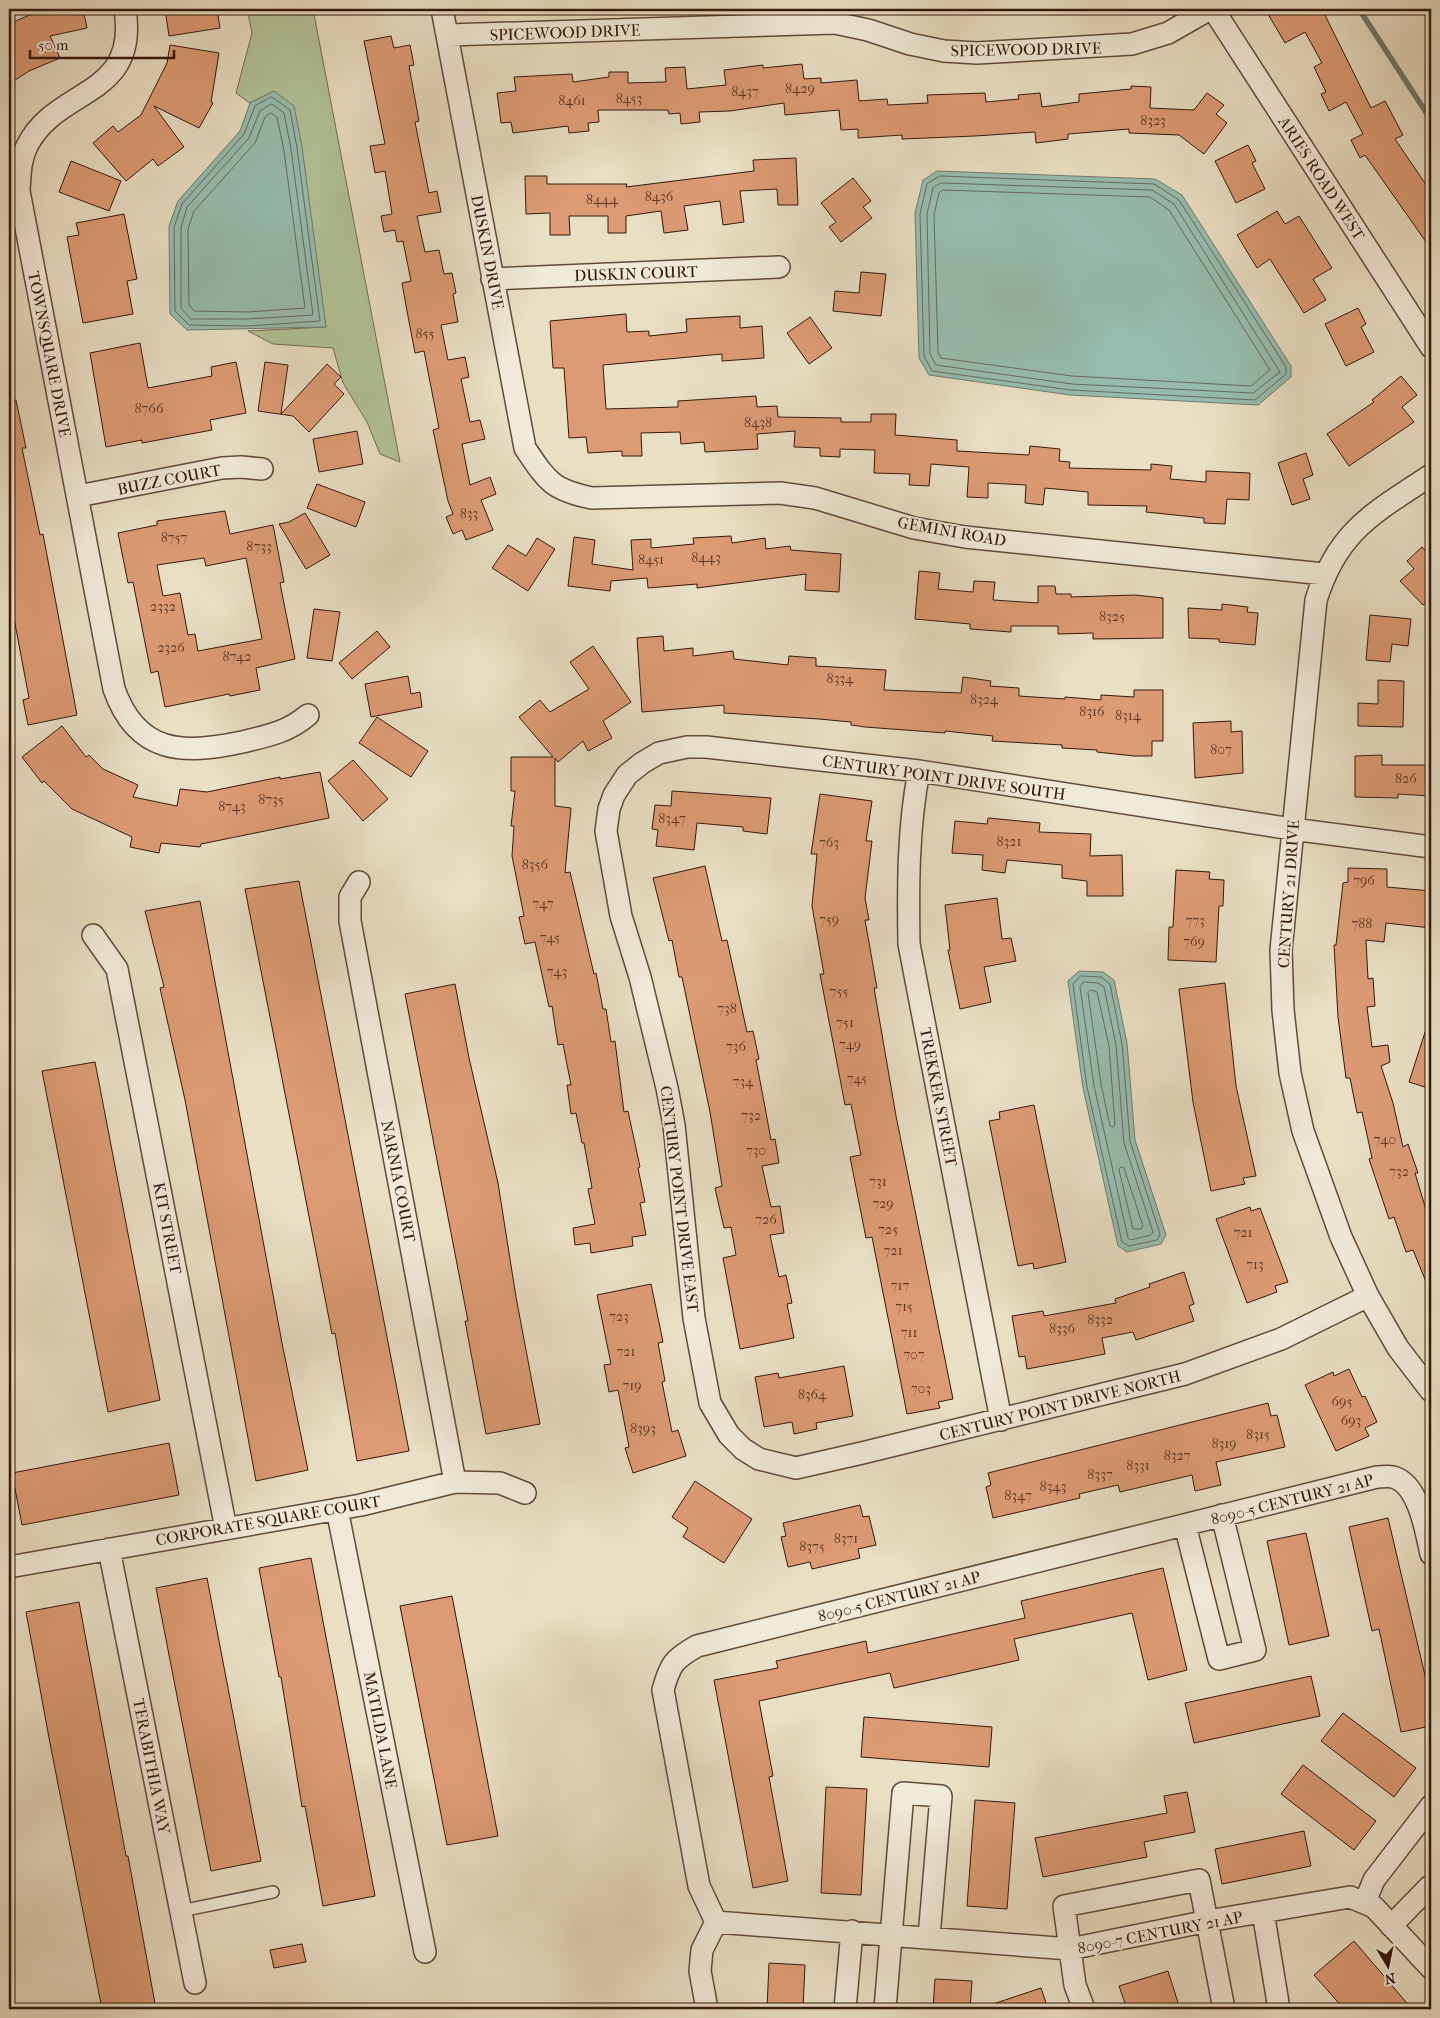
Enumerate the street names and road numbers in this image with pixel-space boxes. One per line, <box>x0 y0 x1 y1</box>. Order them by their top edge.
street label: SPICEWOOD DRIVE <box>489 20 641 45</box>
street label: SPICEWOOD DRIVE <box>951 39 1102 60</box>
street label: ARIES ROAD WEST <box>1274 112 1369 244</box>
street label: DUSKIN DRIVE <box>467 193 508 311</box>
street label: DUSKIN COURT <box>574 262 698 285</box>
street label: TOWNSQUARE DRIVE <box>24 269 75 439</box>
street label: BUZZ COURT <box>116 460 223 499</box>
street label: GEMINI ROAD <box>896 513 1008 550</box>
street label: CENTURY POINT DRIVE SOUTH <box>821 751 1067 804</box>
street label: CENTURY 21 DRIVE <box>1274 819 1303 969</box>
street label: TREKKER STREET <box>916 1026 961 1168</box>
street label: CENTURY POINT DRIVE EAST <box>656 1085 703 1314</box>
street label: NARNIA COURT <box>377 1119 420 1244</box>
street label: KIT STREET <box>149 1181 186 1276</box>
street label: CENTURY POINT DRIVE NORTH <box>937 1366 1183 1445</box>
street label: 8090-5 CENTURY 21 AP <box>1209 1470 1376 1529</box>
street label: CORPORATE SQUARE COURT <box>154 1491 382 1550</box>
street label: 8090-5 CENTURY 21 AP <box>816 1567 983 1626</box>
street label: MATILDA LANE <box>360 1670 401 1791</box>
street label: TERABITHIA WAY <box>129 1697 174 1837</box>
street label: 8090-7 CENTURY 21 AP <box>1076 1907 1245 1958</box>

